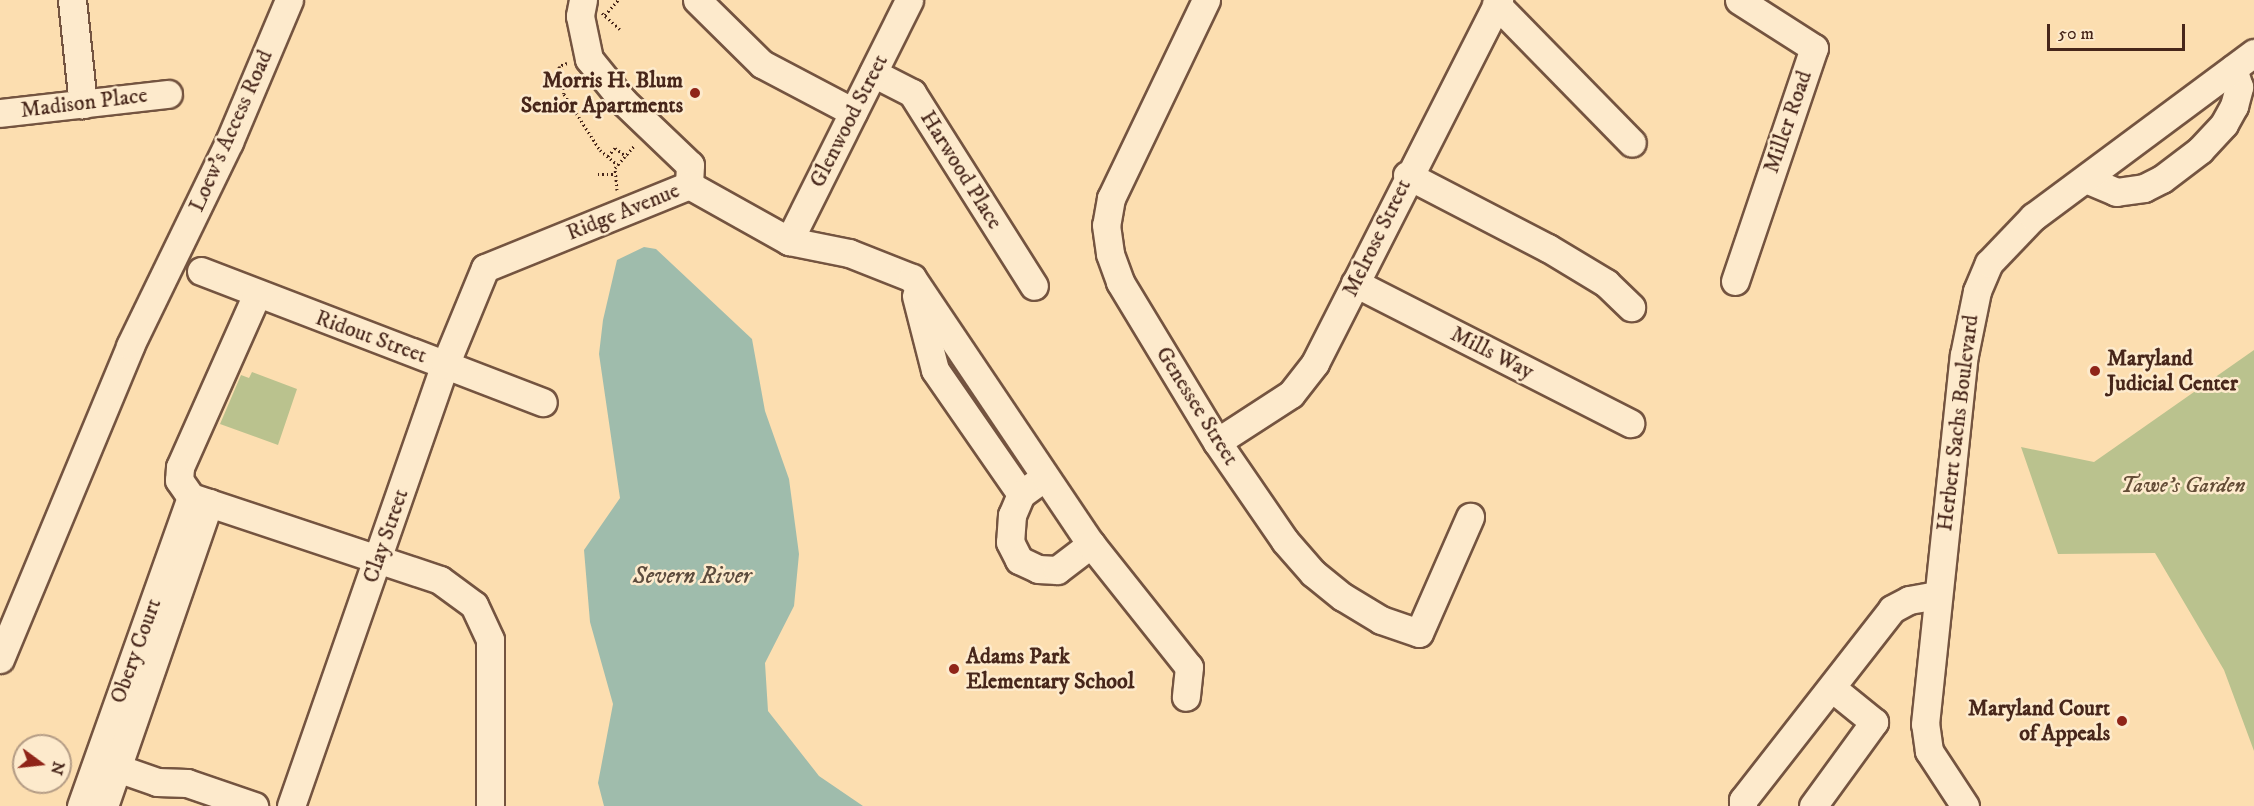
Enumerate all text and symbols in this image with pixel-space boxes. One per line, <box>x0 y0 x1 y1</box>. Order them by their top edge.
scale bar <box>2050 12 2188 50</box>
text: 50 m <box>2058 23 2094 45</box>
street label: Loew's Access Road <box>184 46 278 216</box>
street label: Glenwood Street <box>804 50 894 192</box>
place label: Morris H. Blum Senior Apartments <box>521 67 683 118</box>
street label: Miller Road <box>1758 67 1818 177</box>
street label: Madison Place <box>19 82 149 124</box>
marker: Morris H. Blum Senior Apartments <box>688 86 702 100</box>
street label: Harwood Place <box>914 106 1008 234</box>
street label: Melrose Street <box>1337 175 1417 301</box>
street label: Ridge Avenue <box>563 177 683 247</box>
street label: Ridout Street <box>312 305 430 369</box>
street label: Herbert Sachs Boulevard <box>1932 313 1984 533</box>
street label: Mills Way <box>1446 321 1538 385</box>
street label: Genessee Street <box>1150 342 1244 470</box>
place label: Maryland Judicial Center <box>2107 345 2238 396</box>
marker: Maryland Judicial Center <box>2088 364 2102 378</box>
park label: Tawe's Garden <box>2120 473 2246 499</box>
street label: Clay Street <box>358 486 414 586</box>
water label: Severn River <box>633 563 751 591</box>
street label: Obery Court <box>105 595 167 707</box>
place label: Adams Park Elementary School <box>966 643 1134 694</box>
marker: Adams Park Elementary School <box>947 662 961 676</box>
place label: Maryland Court of Appeals <box>1968 695 2110 746</box>
marker: Maryland Court of Appeals <box>2115 714 2129 728</box>
north arrow <box>12 734 72 794</box>
text: N <box>46 759 69 777</box>

